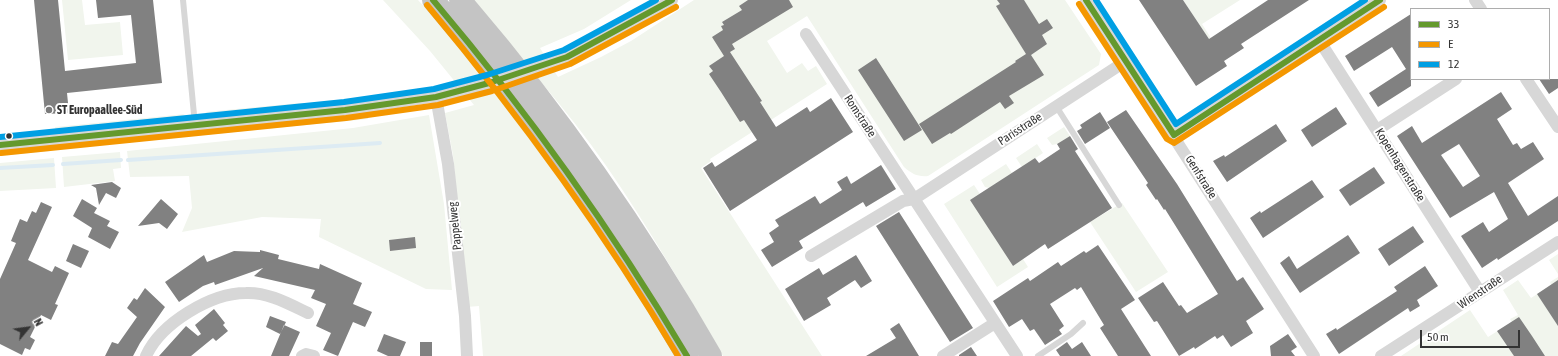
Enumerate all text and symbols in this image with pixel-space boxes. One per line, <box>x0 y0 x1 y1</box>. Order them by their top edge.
legend <box>1410 8 1550 80</box>
text: 33 <box>1448 17 1459 31</box>
text: E <box>1448 37 1453 51</box>
text: 12 <box>1448 57 1459 71</box>
street label: Romstraße <box>841 92 879 140</box>
place label: ST Europaallee-Süd <box>57 103 142 117</box>
marker: ST Europaallee-Süd <box>44 105 54 115</box>
street label: Parisstraße <box>995 110 1045 148</box>
street label: Kopenhagenstraße <box>1372 126 1428 204</box>
unlabelled marker <box>4 131 14 141</box>
street label: Genfstraße <box>1182 153 1220 201</box>
street label: Pappelweg <box>445 201 465 251</box>
street label: Wienstraße <box>1455 272 1505 312</box>
north arrow <box>8 308 48 348</box>
text: N <box>32 316 45 328</box>
scale bar <box>1422 322 1522 348</box>
text: 50 m <box>1427 330 1449 344</box>

